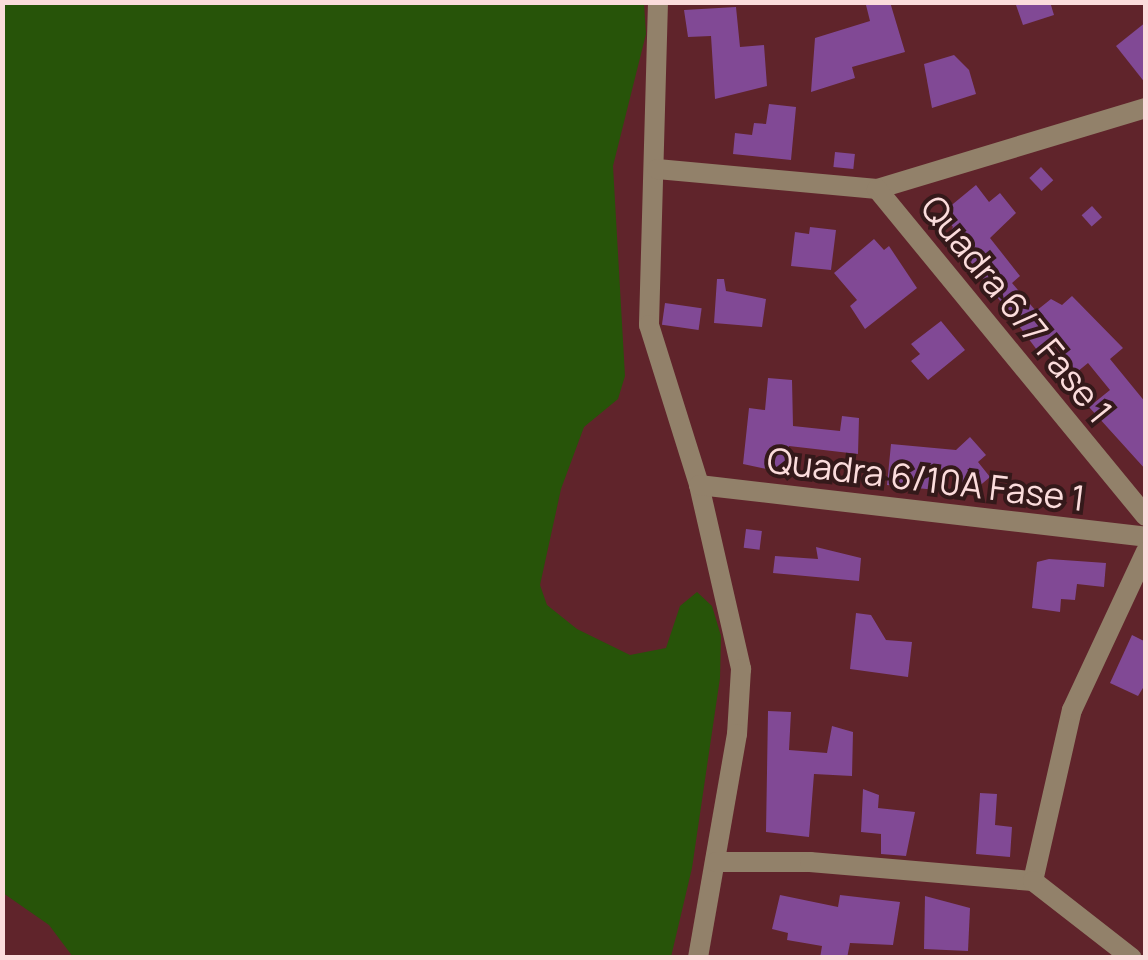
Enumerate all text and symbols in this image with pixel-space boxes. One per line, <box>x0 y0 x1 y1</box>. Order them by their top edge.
street label: Quadra 6/7 Fase 1 <box>912 187 1122 431</box>
street label: Quadra 6/10A Fase 1 <box>765 439 1087 519</box>

